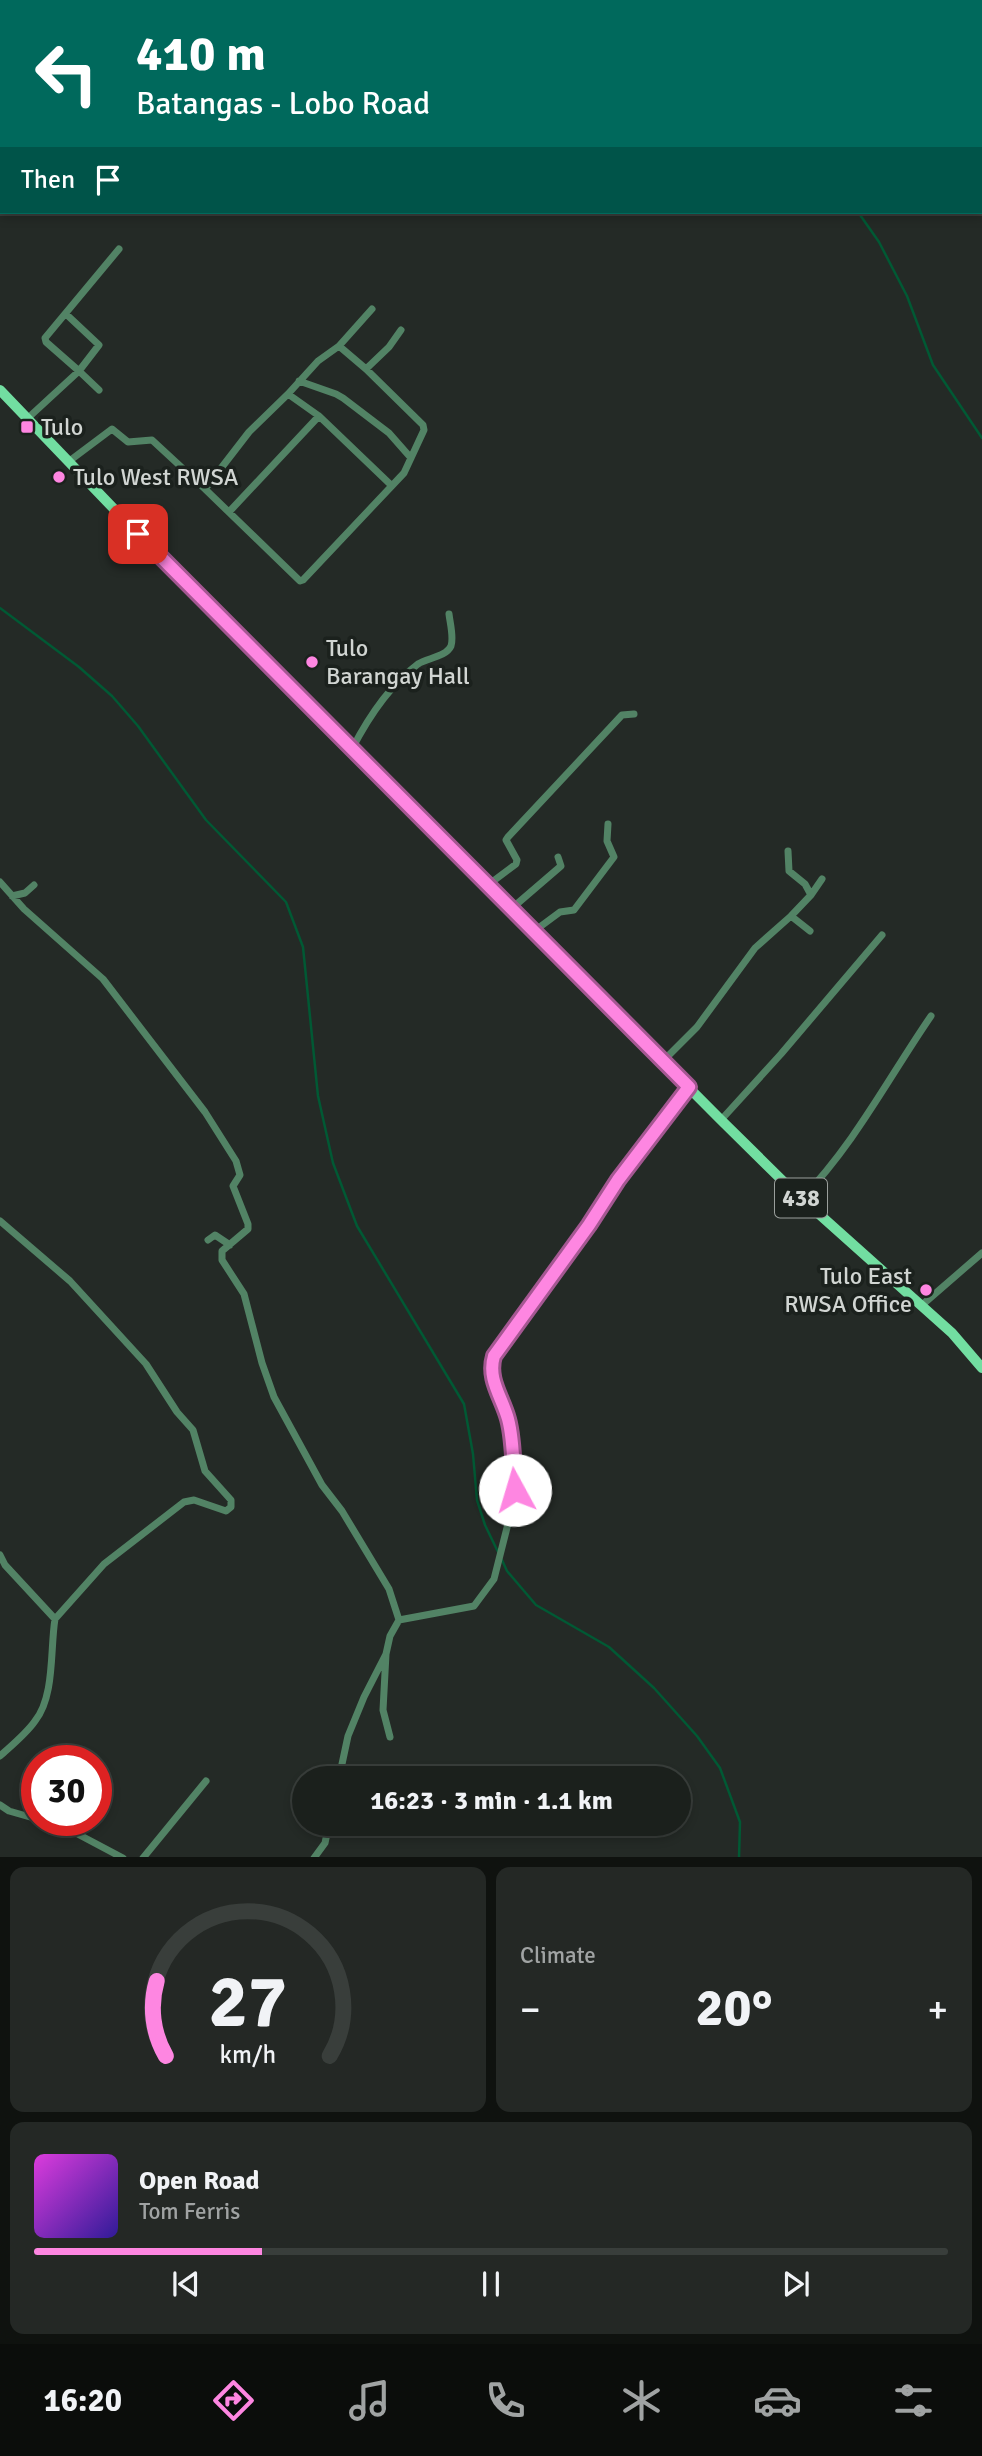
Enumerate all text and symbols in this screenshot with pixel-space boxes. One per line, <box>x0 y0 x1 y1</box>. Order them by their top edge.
text: 410 m <box>136 24 266 84</box>
icon: left <box>21 28 112 119</box>
text: Batangas - Lobo Road <box>136 84 430 123</box>
icon: arrive <box>89 161 127 199</box>
text: Then <box>21 164 75 196</box>
place label: Tulo <box>41 412 83 442</box>
marker: Tulo <box>19 419 35 435</box>
place label: Tulo West RWSA <box>73 462 239 492</box>
marker: Tulo West RWSA <box>51 469 67 485</box>
pin <box>108 504 168 564</box>
icon: arrive <box>119 515 157 553</box>
place label: Tulo Barangay Hall <box>326 633 470 691</box>
marker: Tulo Barangay Hall <box>304 654 320 670</box>
road number: 438 <box>775 1178 827 1218</box>
place label: Tulo East RWSA Office <box>784 1261 912 1319</box>
marker: Tulo East RWSA Office <box>918 1282 934 1298</box>
position arrow <box>478 1453 552 1527</box>
speed limit sign: 30 <box>21 1745 112 1836</box>
text: 16:23 · 3 min · 1.1 km <box>370 1785 613 1817</box>
text: Climate <box>520 1941 596 1970</box>
text: 27 <box>209 1958 287 2047</box>
text: 20° <box>696 1976 772 2040</box>
text: − <box>520 1986 541 2033</box>
text: + <box>927 1986 948 2033</box>
text: km/h <box>220 2038 276 2069</box>
text: Open Road <box>139 2165 260 2197</box>
text: Tom Ferris <box>139 2197 240 2226</box>
icon: previous <box>167 2265 205 2303</box>
icon: pause <box>472 2265 510 2303</box>
icon: next <box>777 2265 815 2303</box>
icon: directions <box>209 2376 258 2425</box>
icon: music <box>345 2376 394 2425</box>
icon: phone <box>481 2376 530 2425</box>
icon: climate <box>617 2376 666 2425</box>
icon: car <box>753 2376 802 2425</box>
icon: filters <box>889 2376 938 2425</box>
text: 16:20 <box>44 2381 122 2420</box>

